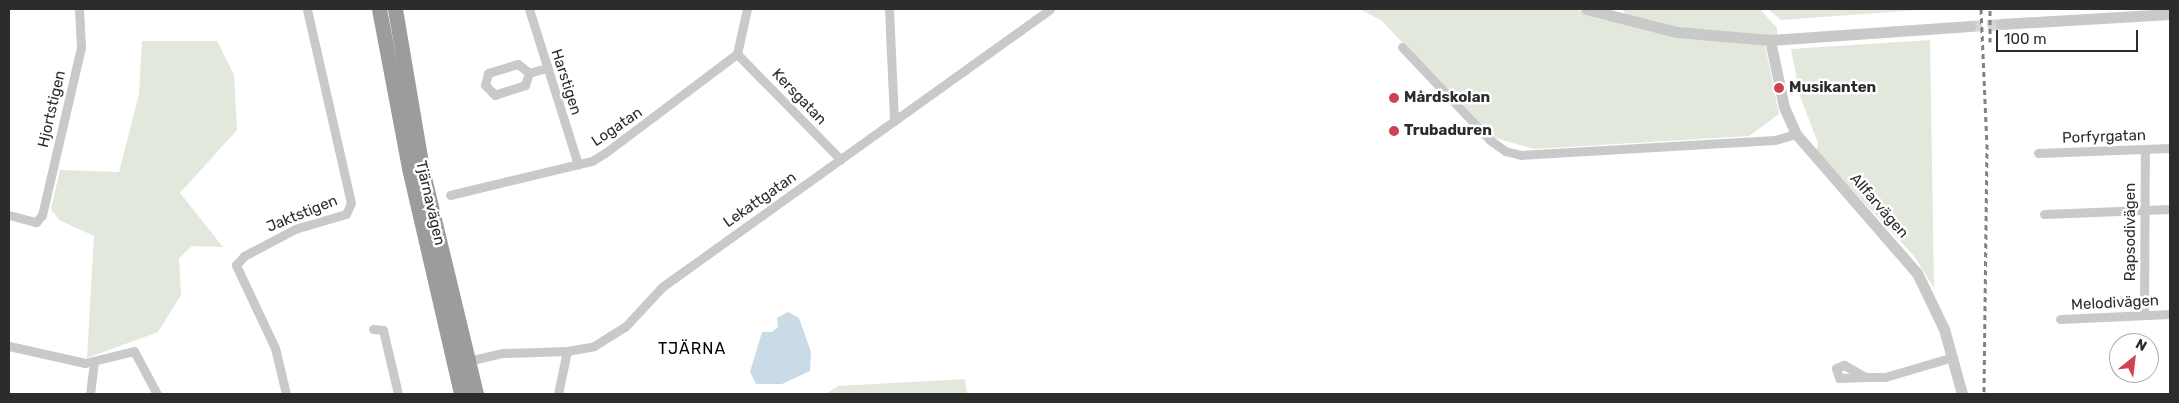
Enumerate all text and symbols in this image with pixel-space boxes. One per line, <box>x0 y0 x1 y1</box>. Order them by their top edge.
scale bar <box>1999 20 2142 52</box>
text: 100 m <box>2004 30 2046 48</box>
street label: Harstigen <box>547 47 585 117</box>
street label: Kersgatan <box>768 65 830 129</box>
street label: Hjortstigen <box>34 69 70 149</box>
place label: Musikanten <box>1789 79 1876 97</box>
marker: Musikanten <box>1773 82 1785 94</box>
place label: Mårdskolan <box>1404 89 1490 107</box>
marker: Mårdskolan <box>1388 92 1400 104</box>
street label: Logatan <box>588 104 646 150</box>
place label: Trubaduren <box>1404 122 1492 140</box>
marker: Trubaduren <box>1388 125 1400 137</box>
street label: Porfyrgatan <box>2062 127 2146 147</box>
street label: Tjärnavägen <box>412 159 448 247</box>
street label: Lekattgatan <box>720 168 800 232</box>
street label: Allfarvägen <box>1846 170 1912 242</box>
street label: Rapsodivägen <box>2122 183 2140 281</box>
street label: Jaktstigen <box>264 192 340 236</box>
street label: Melodivägen <box>2071 292 2159 314</box>
north arrow <box>2109 333 2159 383</box>
text: N <box>2132 335 2150 355</box>
district label: TJÄRNA <box>657 339 727 359</box>

